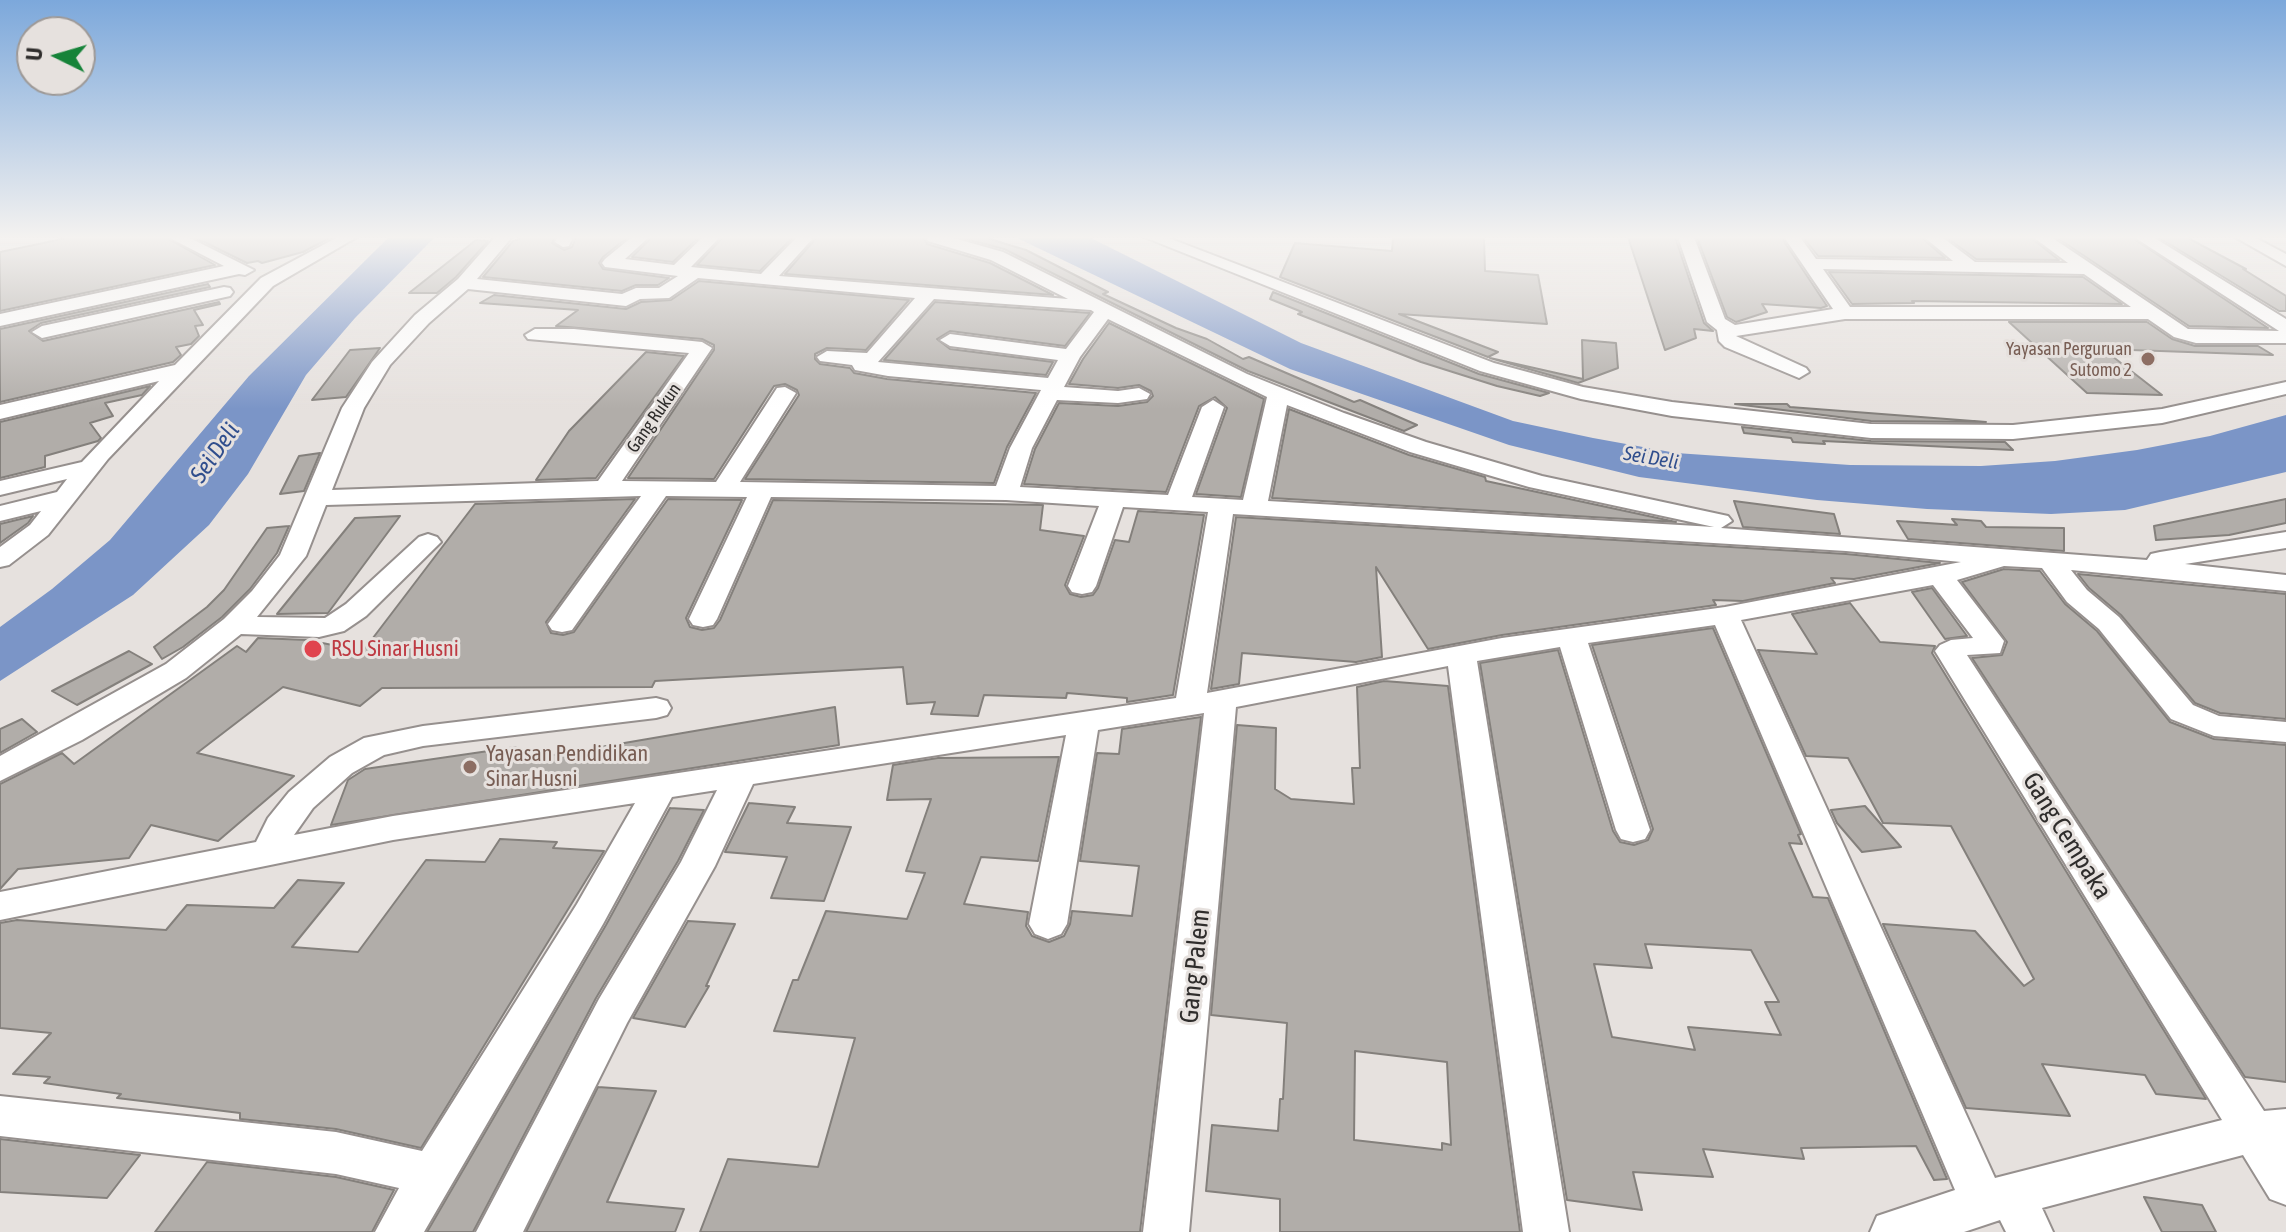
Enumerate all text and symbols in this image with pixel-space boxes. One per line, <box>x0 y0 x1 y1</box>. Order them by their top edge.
north arrow <box>16 16 96 96</box>
text: U <box>21 46 48 62</box>
place label: Yayasan Perguruan Sutomo 2 <box>2006 338 2132 380</box>
marker: Yayasan Perguruan Sutomo 2 <box>2139 350 2157 368</box>
street label: Gang Rukun <box>622 379 686 457</box>
water label: Sei Deli <box>184 418 246 488</box>
water label: Sei Deli <box>1622 441 1680 475</box>
place label: RSU Sinar Husni <box>331 636 459 662</box>
marker: RSU Sinar Husni <box>302 638 324 660</box>
place label: Yayasan Pendidikan Sinar Husni <box>486 741 648 792</box>
marker: Yayasan Pendidikan Sinar Husni <box>461 758 479 776</box>
street label: Gang Cempaka <box>2016 767 2118 905</box>
street label: Gang Palem <box>1173 907 1217 1025</box>

